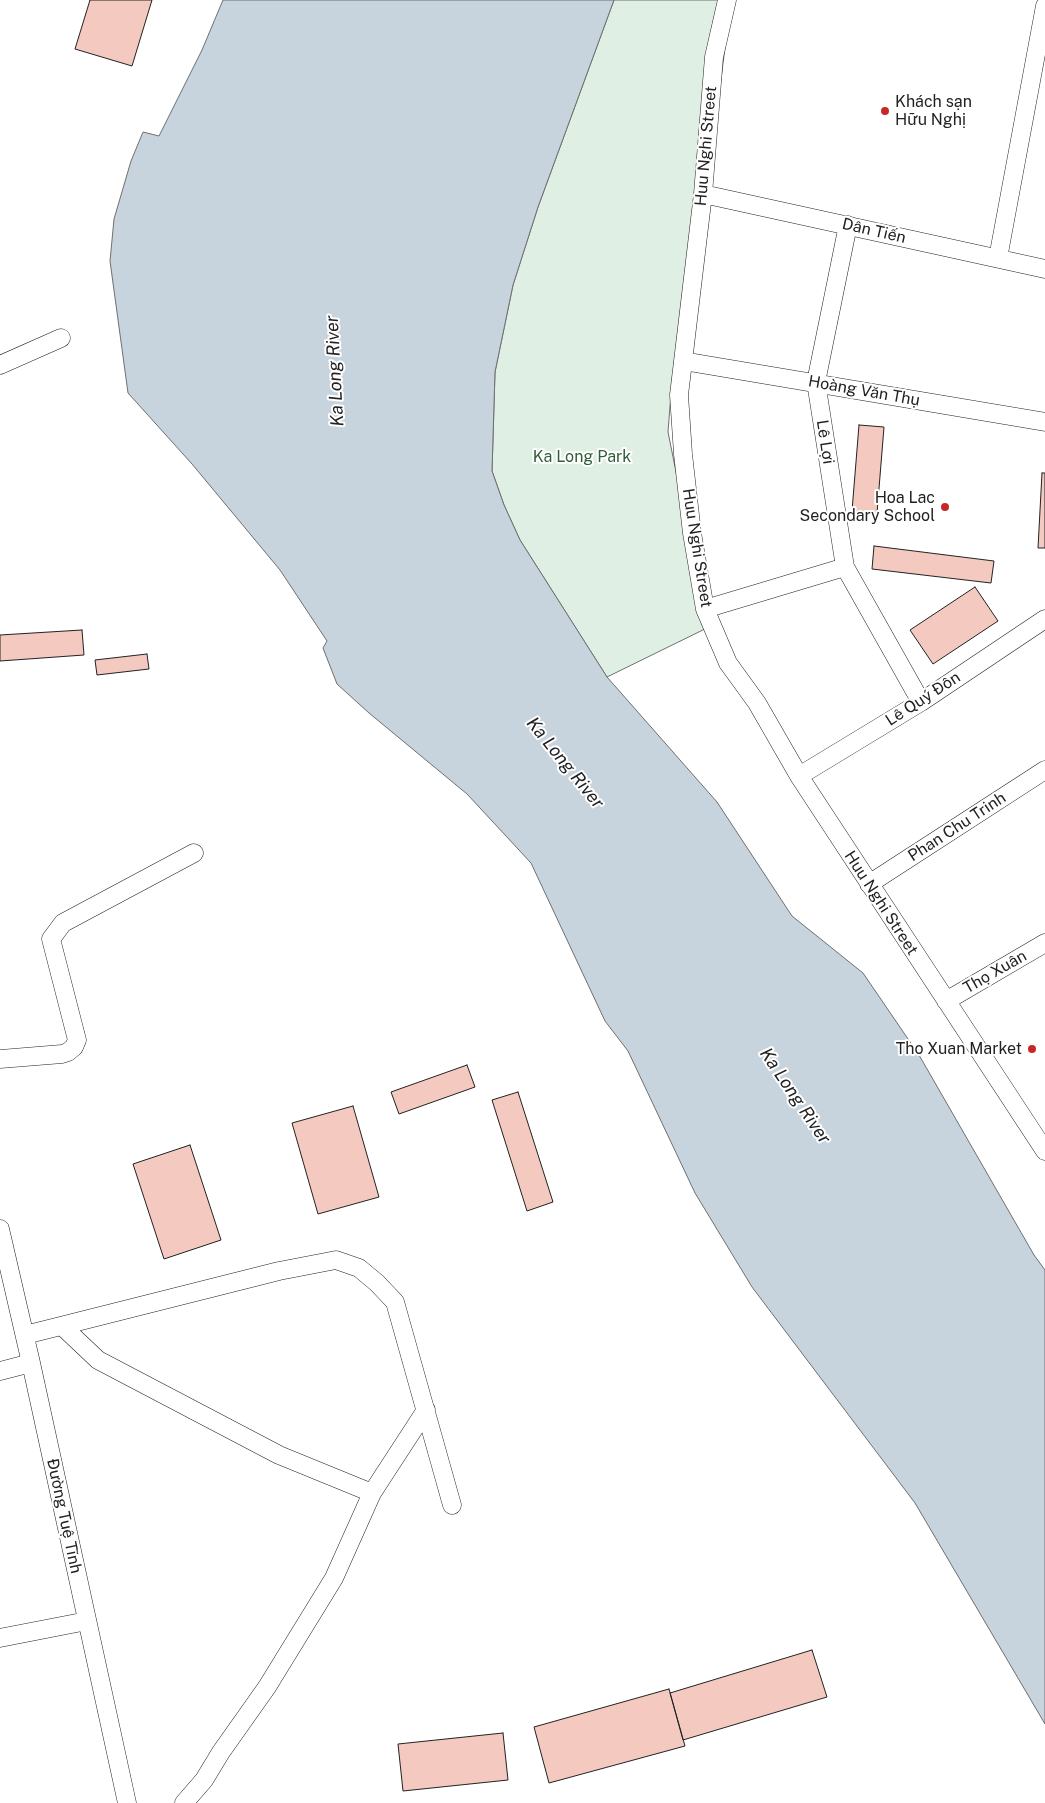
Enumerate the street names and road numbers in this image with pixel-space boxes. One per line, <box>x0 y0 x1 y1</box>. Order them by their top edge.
street label: Huu Nghi Street <box>691 85 721 207</box>
street label: Dân Tiến <box>840 214 908 248</box>
street label: Hoàng Văn Thụ <box>807 372 921 410</box>
street label: Lê Lợi <box>812 419 838 465</box>
street label: Huu Nghi Street <box>678 487 716 609</box>
street label: Lê Quý Đôn <box>882 668 964 730</box>
street label: Phan Chu Trinh <box>905 788 1009 866</box>
street label: Huu Nghi Street <box>840 847 922 959</box>
street label: Thọ Xuân <box>960 946 1030 998</box>
street label: Đường Tuệ Tĩnh <box>42 1457 86 1575</box>

